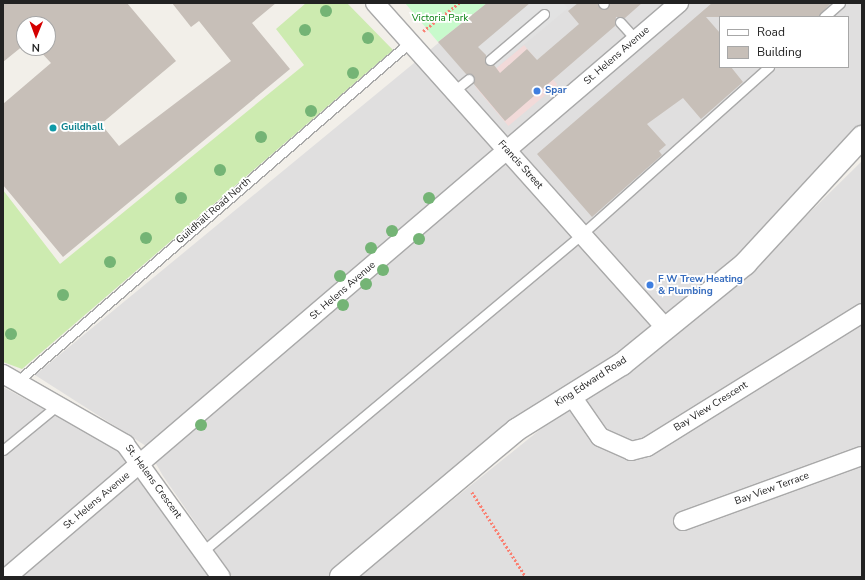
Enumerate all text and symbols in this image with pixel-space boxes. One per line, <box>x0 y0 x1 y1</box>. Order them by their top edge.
park label: Victoria Park <box>412 13 468 25</box>
north arrow <box>16 16 56 56</box>
legend <box>719 16 849 68</box>
street label: St. Helens Avenue <box>582 24 652 88</box>
text: Road <box>757 24 785 40</box>
text: N <box>32 40 40 55</box>
text: Building <box>757 44 802 60</box>
place label: Spar <box>545 85 567 97</box>
marker: Spar <box>532 86 542 96</box>
place label: Guildhall <box>61 122 104 134</box>
marker: Guildhall <box>48 123 58 133</box>
street label: Francis Street <box>495 138 545 192</box>
street label: Guildhall Road North <box>174 175 254 247</box>
street label: St. Helens Avenue <box>308 259 378 323</box>
place label: F W Trew Heating & Plumbing <box>658 273 743 296</box>
marker: F W Trew Heating & Plumbing <box>645 280 655 290</box>
street label: King Edward Road <box>553 354 629 410</box>
street label: Bay View Crescent <box>672 380 750 434</box>
street label: St. Helens Crescent <box>122 443 184 521</box>
street label: St. Helens Avenue <box>61 470 133 532</box>
street label: Bay View Terrace <box>733 470 811 508</box>

